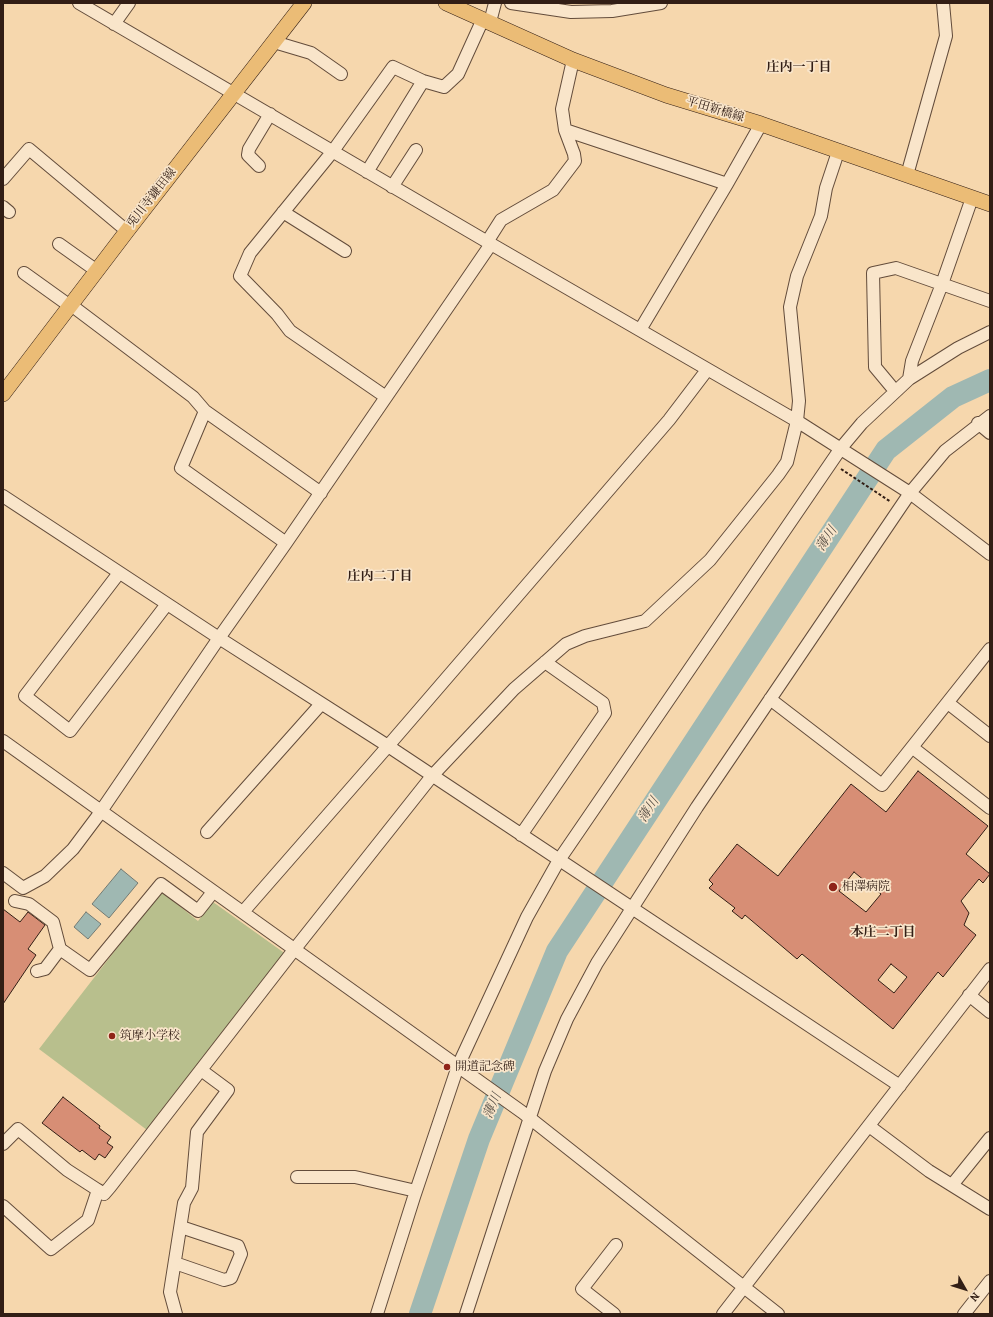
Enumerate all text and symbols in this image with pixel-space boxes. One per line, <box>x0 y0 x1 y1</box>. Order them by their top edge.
district label: 庄内一丁目 <box>767 60 831 76</box>
street label: 平田新橋線 <box>684 94 746 126</box>
street label: 兎川寺鎌田線 <box>124 165 180 231</box>
water label: 薄川 <box>813 524 841 554</box>
district label: 庄内二丁目 <box>348 569 412 585</box>
water label: 薄川 <box>635 795 663 825</box>
place label: 相澤病院 <box>842 880 890 894</box>
marker: 相澤病院 <box>827 881 839 893</box>
district label: 本庄二丁目 <box>851 925 915 941</box>
place label: 筑摩小学校 <box>120 1029 180 1043</box>
marker: 筑摩小学校 <box>107 1031 117 1041</box>
place label: 開道記念碑 <box>455 1060 515 1074</box>
marker: 開道記念碑 <box>442 1062 452 1072</box>
water label: 薄川 <box>481 1091 505 1121</box>
north arrow <box>945 1269 985 1309</box>
text: N <box>966 1289 983 1305</box>

